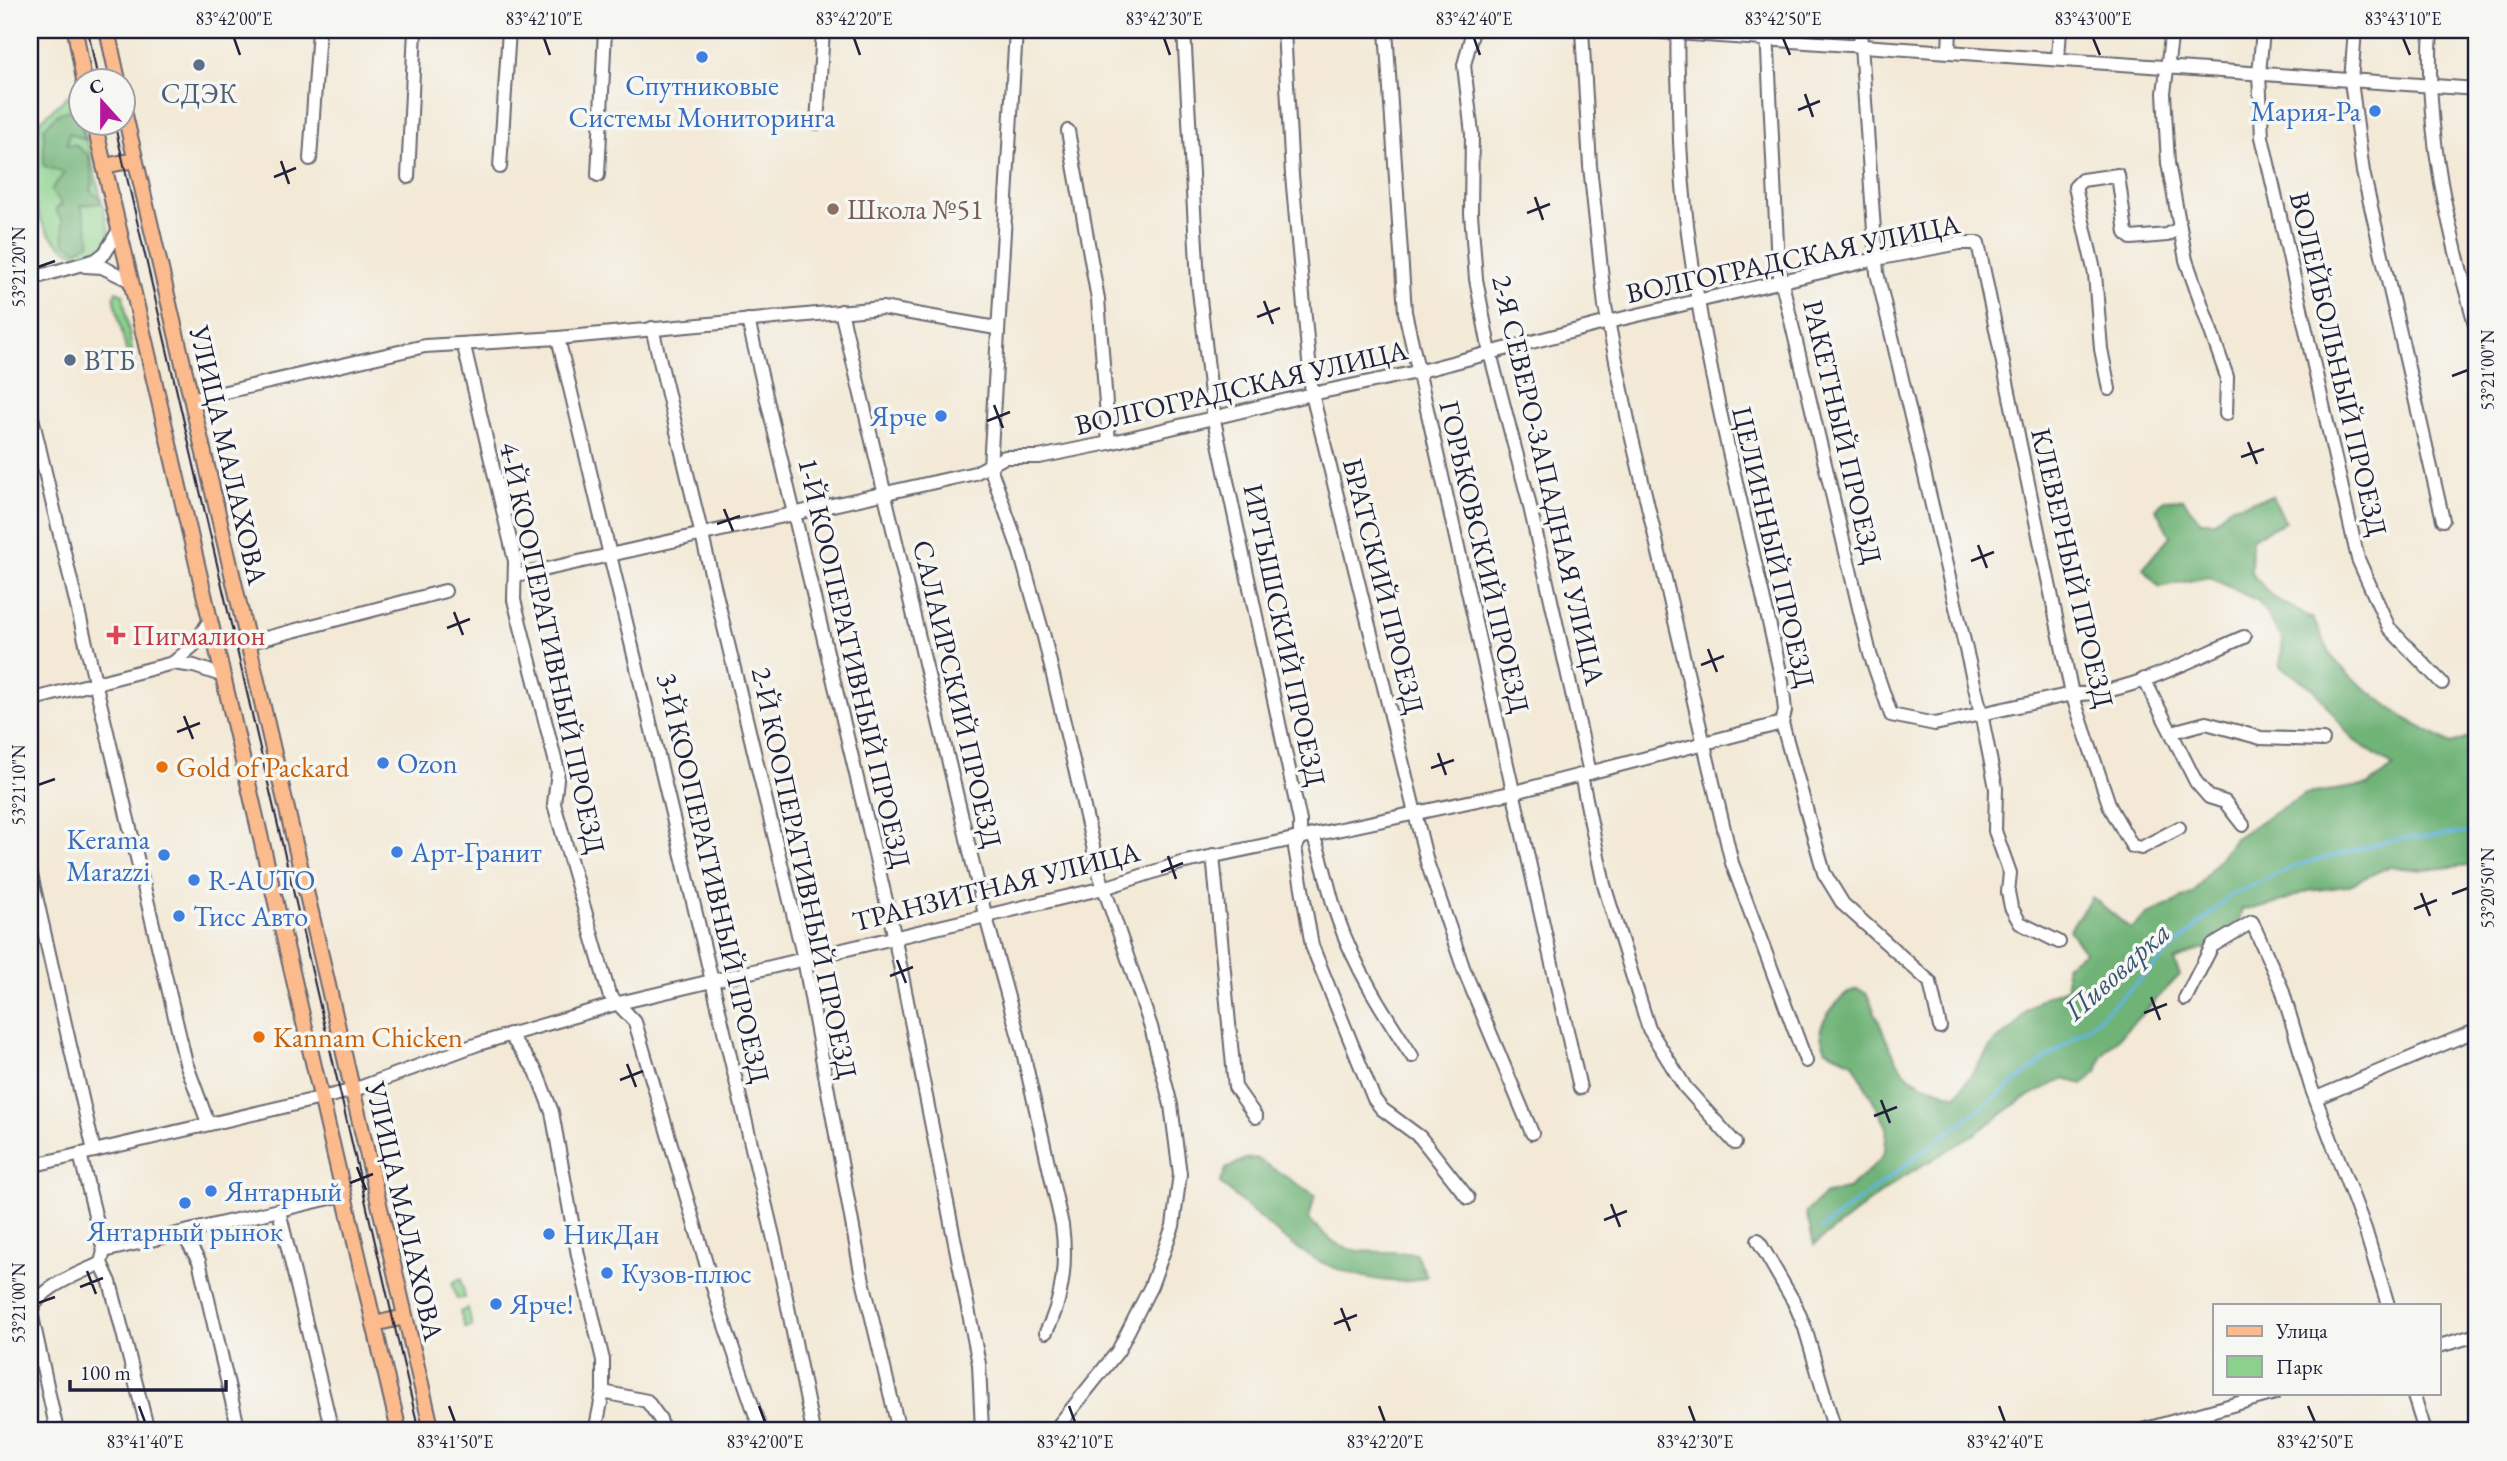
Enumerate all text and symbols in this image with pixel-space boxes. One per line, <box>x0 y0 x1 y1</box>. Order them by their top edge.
text: 83°42'00"E <box>196 7 272 30</box>
text: 83°42'10"E <box>506 7 582 30</box>
text: 83°42'20"E <box>816 7 892 30</box>
text: 83°42'30"E <box>1126 7 1202 30</box>
text: 83°42'40"E <box>1436 7 1512 30</box>
text: 83°42'50"E <box>1745 7 1821 30</box>
text: 83°43'00"E <box>2055 7 2131 30</box>
text: 83°43'10"E <box>2365 7 2441 30</box>
marker: Спутниковые Системы Мониторинга <box>694 49 710 65</box>
marker: СДЭК <box>191 57 207 73</box>
north arrow <box>66 66 136 136</box>
place label: Спутниковые Системы Мониторинга <box>569 67 836 135</box>
text: С <box>85 73 107 101</box>
place label: СДЭК <box>161 75 238 111</box>
place label: Мария-Ра <box>2250 93 2362 129</box>
marker: Мария-Ра <box>2367 103 2383 119</box>
street label: ВОЛЕЙБОЛЬНЫЙ ПРОЕЗД <box>2282 188 2396 540</box>
place label: Школа №51 <box>847 191 983 227</box>
marker: Школа №51 <box>825 201 841 217</box>
street label: ВОЛГОГРАДСКАЯ УЛИЦА <box>1623 205 1964 311</box>
text: 53°21'20"N <box>7 226 30 307</box>
street label: 2-Я СЕВЕРО-ЗАПАДНАЯ УЛИЦА <box>1484 271 1614 689</box>
street label: РАКЕТНЫЙ ПРОЕЗД <box>1795 296 1891 568</box>
street label: УЛИЦА МАЛАХОВА <box>181 321 276 589</box>
text: 53°21'00"N <box>2476 329 2499 410</box>
street label: ВОЛГОГРАДСКАЯ УЛИЦА <box>1071 331 1411 443</box>
place label: ВТБ <box>84 342 135 378</box>
marker: ВТБ <box>62 352 78 368</box>
street label: ГОРЬКОВСКИЙ ПРОЕЗД <box>1432 397 1538 717</box>
place label: Ярче <box>869 398 927 434</box>
street label: ЦЕЛИННЫЙ ПРОЕЗД <box>1724 403 1824 691</box>
marker: Ярче <box>933 408 949 424</box>
street label: КЛЕВЕРНЫЙ ПРОЕЗД <box>2023 424 2123 712</box>
street label: 4-Й КООПЕРАТИВНЫЙ ПРОЕЗД <box>492 439 614 857</box>
street label: 1-Й КООПЕРАТИВНЫЙ ПРОЕЗД <box>790 454 920 872</box>
street label: БРАТСКИЙ ПРОЕЗД <box>1335 454 1433 718</box>
street label: ИРТЫШСКИЙ ПРОЕЗД <box>1235 480 1335 790</box>
street label: САЛАИРСКИЙ ПРОЕЗД <box>905 537 1011 851</box>
place label: Пигмалион <box>132 617 265 653</box>
marker: Пигмалион <box>106 625 126 645</box>
street label: 2-Й КООПЕРАТИВНЫЙ ПРОЕЗД <box>744 664 866 1082</box>
street label: 3-Й КООПЕРАТИВНЫЙ ПРОЕЗД <box>649 669 779 1087</box>
text: 53°21'10"N <box>7 744 30 825</box>
place label: Ozon <box>397 745 458 781</box>
place label: Gold of Packard <box>176 749 350 785</box>
marker: Ozon <box>375 755 391 771</box>
marker: Gold of Packard <box>154 759 170 775</box>
place label: Kerama Marazzi <box>66 821 151 889</box>
street label: ТРАНЗИТНАЯ УЛИЦА <box>848 833 1144 939</box>
place label: Арт-Гранит <box>410 834 542 870</box>
marker: Арт-Гранит <box>389 844 405 860</box>
marker: Kerama Marazzi <box>156 847 172 863</box>
text: 53°20'50"N <box>2476 847 2499 928</box>
place label: R-AUTO <box>208 862 315 898</box>
marker: R-AUTO <box>186 872 202 888</box>
place label: Тисс Авто <box>193 898 308 934</box>
marker: Тисс Авто <box>171 908 187 924</box>
water label: Пивоварка <box>2054 913 2178 1029</box>
place label: Kannam Chicken <box>273 1019 463 1055</box>
marker: Kannam Chicken <box>251 1029 267 1045</box>
street label: УЛИЦА МАЛАХОВА <box>357 1077 452 1345</box>
place label: Янтарный <box>224 1173 342 1209</box>
marker: Янтарный <box>203 1183 219 1199</box>
marker: Янтарный рынок <box>177 1195 193 1211</box>
place label: Янтарный рынок <box>86 1213 283 1249</box>
place label: НикДан <box>563 1216 659 1252</box>
marker: НикДан <box>541 1226 557 1242</box>
place label: Кузов-плюс <box>621 1255 752 1291</box>
text: 53°21'00"N <box>7 1262 30 1343</box>
marker: Кузов-плюс <box>599 1265 615 1281</box>
place label: Ярче! <box>509 1286 574 1322</box>
marker: Ярче! <box>488 1296 504 1312</box>
legend <box>2213 1304 2440 1394</box>
text: Улица <box>2275 1317 2328 1344</box>
scale bar <box>70 1349 226 1393</box>
text: Парк <box>2276 1353 2323 1380</box>
text: 100 m <box>80 1359 131 1386</box>
text: 83°41'40"E <box>107 1430 183 1453</box>
text: 83°41'50"E <box>417 1430 493 1453</box>
text: 83°42'00"E <box>727 1430 803 1453</box>
text: 83°42'10"E <box>1037 1430 1113 1453</box>
text: 83°42'20"E <box>1347 1430 1423 1453</box>
text: 83°42'30"E <box>1657 1430 1733 1453</box>
text: 83°42'40"E <box>1967 1430 2043 1453</box>
text: 83°42'50"E <box>2277 1430 2353 1453</box>

